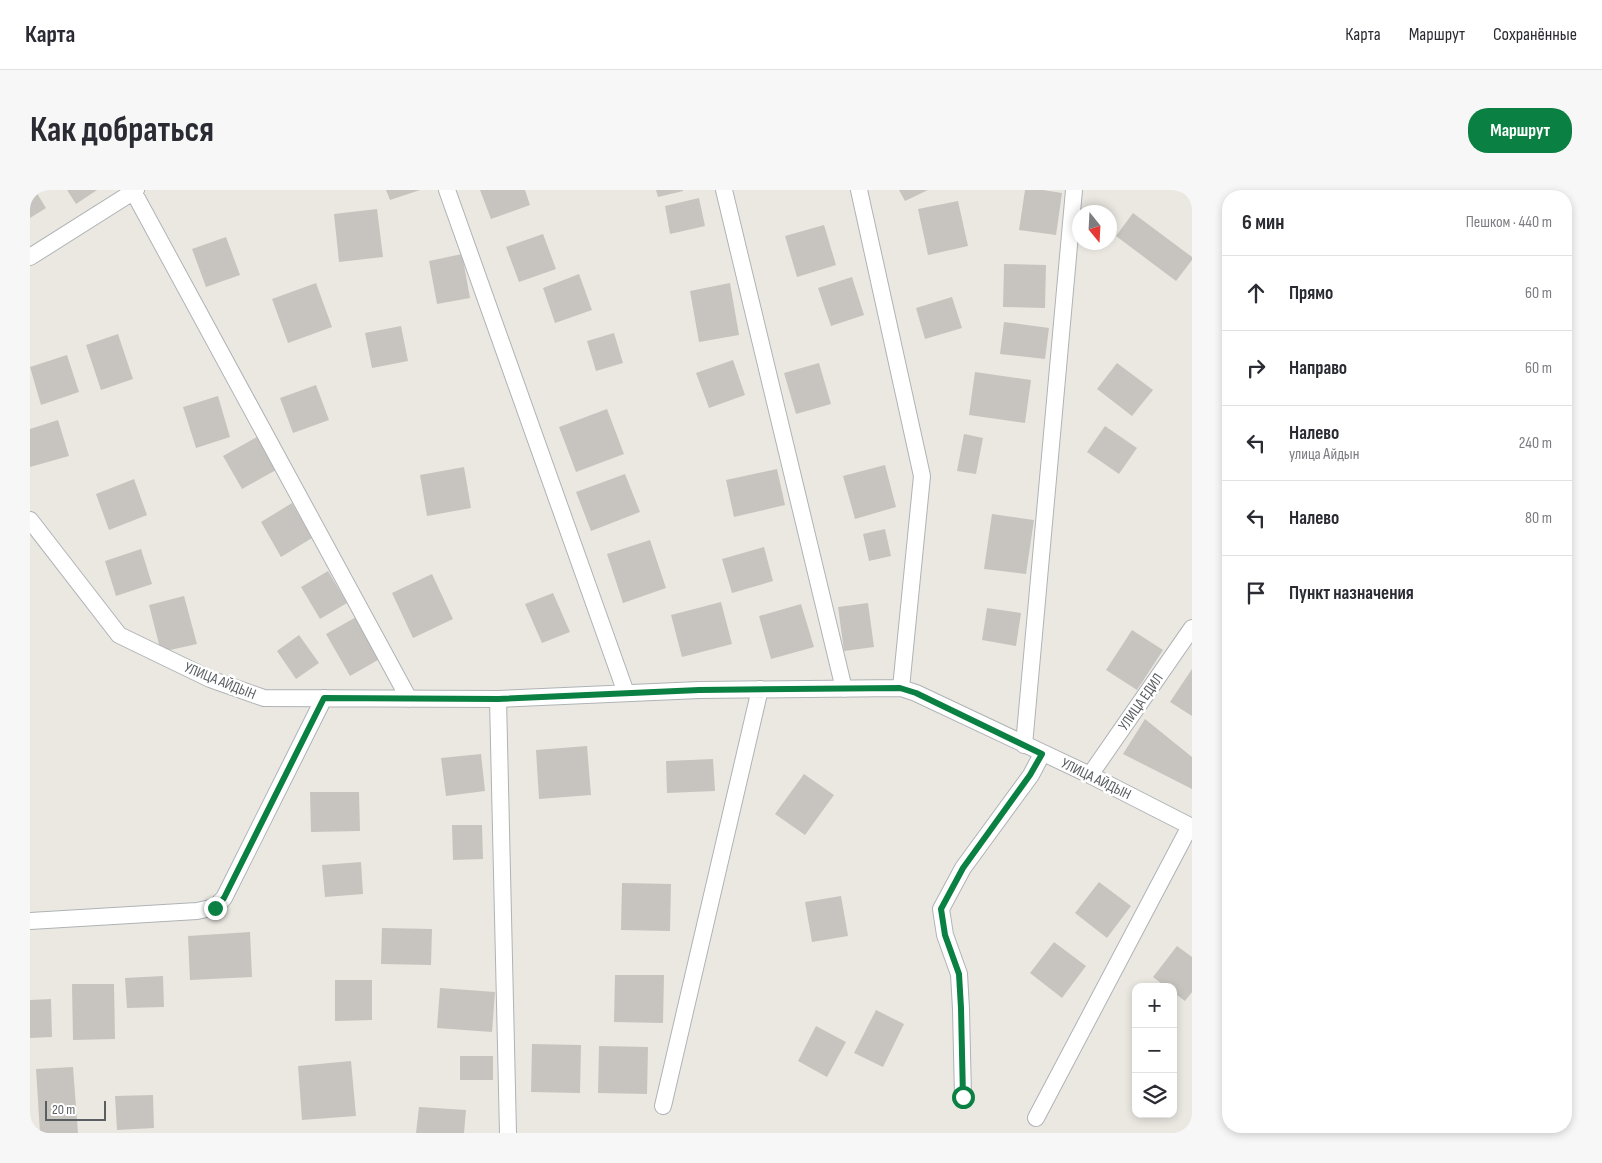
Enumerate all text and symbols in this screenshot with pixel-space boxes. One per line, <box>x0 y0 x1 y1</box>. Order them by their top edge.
text: Карта <box>25 20 75 49</box>
text: Карта <box>1345 24 1381 45</box>
text: Маршрут <box>1409 24 1465 45</box>
text: Сохранённые <box>1493 24 1577 45</box>
button: Маршрут <box>1468 108 1572 153</box>
text: Как добраться <box>30 109 214 152</box>
north arrow <box>1072 205 1117 250</box>
text: 6 мин <box>1242 210 1284 235</box>
text: Пешком · 440 m <box>1466 213 1552 232</box>
icon: ahead <box>1242 279 1270 307</box>
text: Прямо <box>1289 282 1333 305</box>
text: 60 m <box>1525 284 1552 303</box>
icon: right <box>1242 354 1270 382</box>
text: Направо <box>1289 357 1347 380</box>
text: 60 m <box>1525 359 1552 378</box>
text: Налево <box>1289 422 1339 445</box>
icon: left <box>1242 429 1270 457</box>
text: 240 m <box>1519 434 1552 453</box>
text: улица Айдын <box>1289 445 1359 464</box>
icon: left <box>1242 504 1270 532</box>
text: Налево <box>1289 507 1339 530</box>
text: 80 m <box>1525 509 1552 528</box>
icon: arrive <box>1242 579 1270 607</box>
text: Пункт назначения <box>1289 582 1414 605</box>
street label: УЛИЦА АЙДЫН <box>181 658 259 704</box>
street label: УЛИЦА ЕДИЛ <box>1114 670 1168 734</box>
street label: УЛИЦА АЙДЫН <box>1058 754 1134 804</box>
route end <box>204 897 227 920</box>
map controls <box>1132 983 1177 1118</box>
button: + <box>1132 983 1177 1028</box>
button: − <box>1132 1028 1177 1073</box>
button: layers <box>1132 1073 1177 1118</box>
route start <box>952 1086 975 1109</box>
scale bar <box>45 1098 106 1121</box>
text: 20 m <box>52 1101 75 1118</box>

